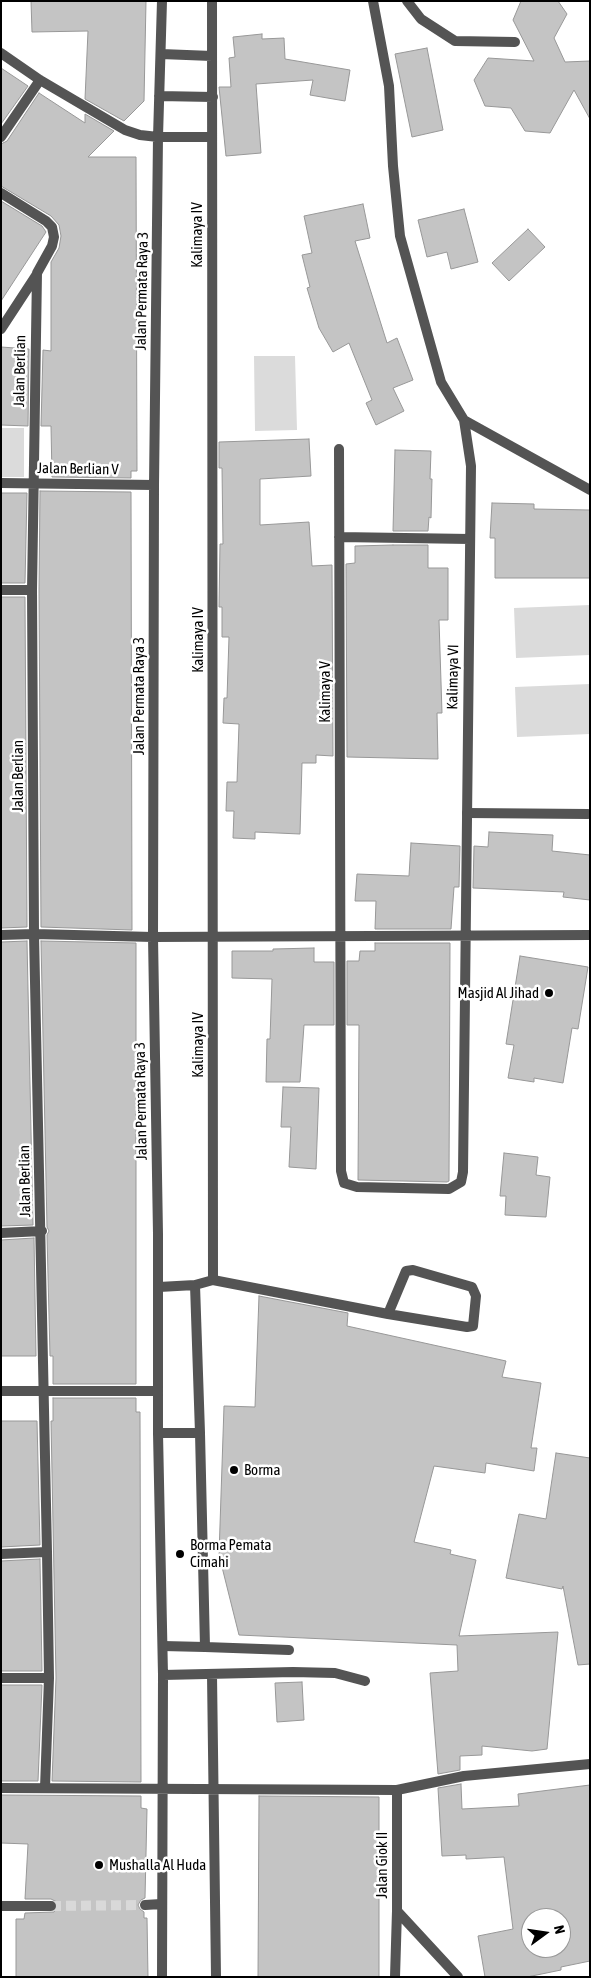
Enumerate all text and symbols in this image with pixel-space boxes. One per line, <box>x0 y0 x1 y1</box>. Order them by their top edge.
street label: Kalimaya IV <box>188 202 206 268</box>
street label: Jalan Permata Raya 3 <box>132 232 152 350</box>
street label: Jalan Berlian <box>10 335 30 407</box>
street label: Jalan Berlian V <box>37 459 119 479</box>
street label: Kalimaya IV <box>189 607 207 673</box>
street label: Jalan Permata Raya 3 <box>130 637 148 755</box>
street label: Kalimaya VI <box>443 644 463 710</box>
street label: Kalimaya V <box>316 661 334 723</box>
street label: Jalan Berlian <box>9 740 27 812</box>
place label: Masjid Al Jihad <box>458 984 539 1002</box>
marker: Masjid Al Jihad <box>543 987 555 999</box>
street label: Kalimaya IV <box>189 1012 207 1078</box>
street label: Jalan Permata Raya 3 <box>131 1042 151 1160</box>
street label: Jalan Berlian <box>15 1145 35 1217</box>
place label: Borma <box>244 1461 280 1479</box>
marker: Borma <box>228 1464 240 1476</box>
place label: Borma Pemata Cimahi <box>190 1536 271 1571</box>
marker: Borma Pemata Cimahi <box>174 1548 186 1560</box>
street label: Jalan Giok II <box>373 1832 391 1898</box>
place label: Mushalla Al Huda <box>109 1856 206 1874</box>
marker: Mushalla Al Huda <box>93 1859 105 1871</box>
north arrow <box>521 1908 571 1958</box>
text: N <box>551 1924 568 1936</box>

